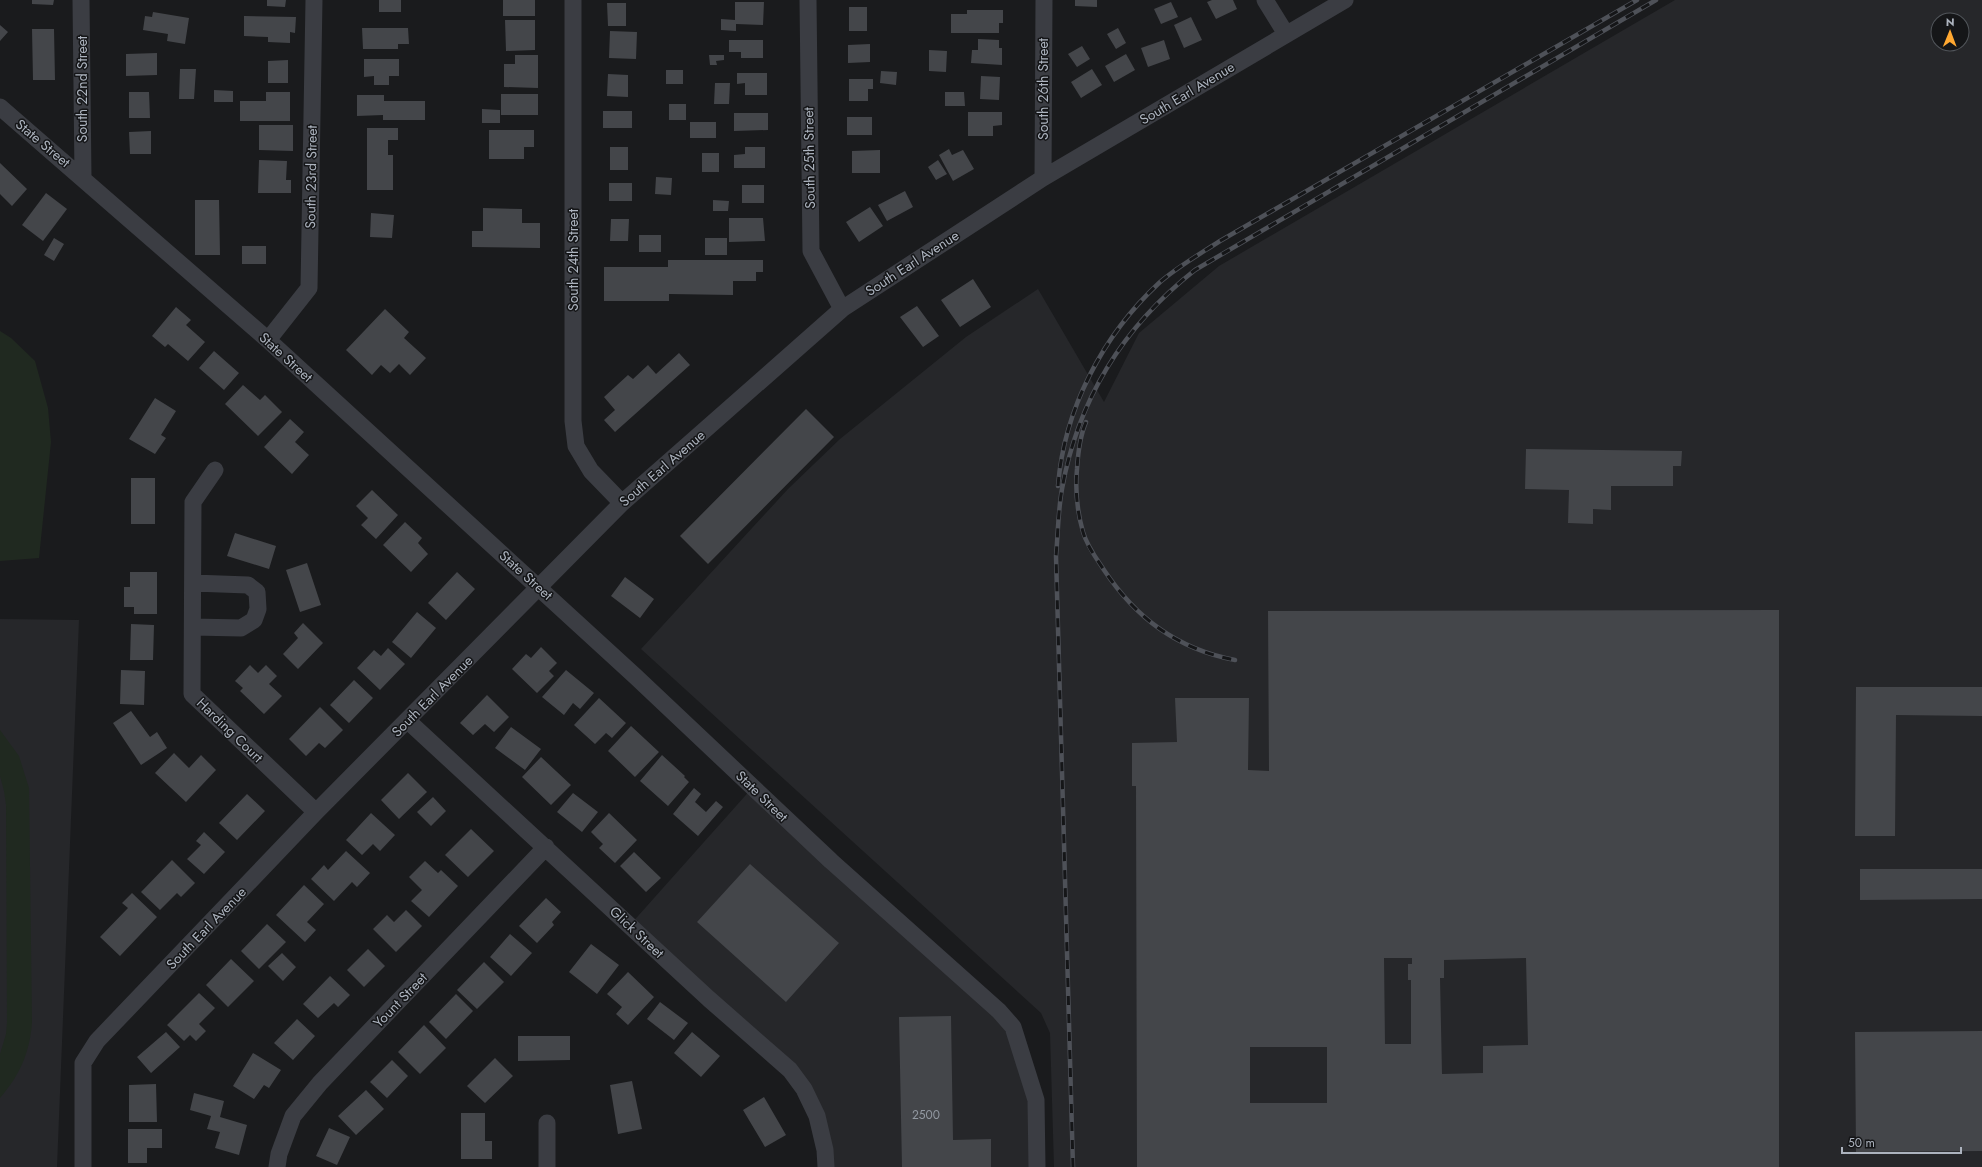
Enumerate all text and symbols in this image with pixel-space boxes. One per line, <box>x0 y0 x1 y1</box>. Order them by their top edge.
north arrow <box>1930 12 1970 52</box>
text: N <box>1946 14 1955 30</box>
street label: South 22nd Street <box>72 35 92 142</box>
street label: South 26th Street <box>1033 37 1053 140</box>
street label: South Earl Avenue <box>1136 57 1238 129</box>
street label: South 25th Street <box>798 106 820 209</box>
street label: State Street <box>11 114 75 172</box>
street label: South 23rd Street <box>300 124 322 229</box>
street label: South 24th Street <box>563 208 583 311</box>
street label: South Earl Avenue <box>861 225 963 301</box>
street label: State Street <box>255 328 318 387</box>
street label: South Earl Avenue <box>615 425 709 511</box>
street label: State Street <box>495 546 558 605</box>
street label: South Earl Avenue <box>387 651 477 741</box>
street label: Harding Court <box>192 693 268 767</box>
street label: State Street <box>731 766 793 827</box>
street label: South Earl Avenue <box>161 882 251 974</box>
street label: Glick Street <box>605 901 669 963</box>
street label: Yount Street <box>369 968 432 1032</box>
house number: 2500 <box>912 1106 940 1124</box>
scale bar <box>1842 1129 1961 1155</box>
text: 50 m <box>1848 1134 1875 1152</box>

